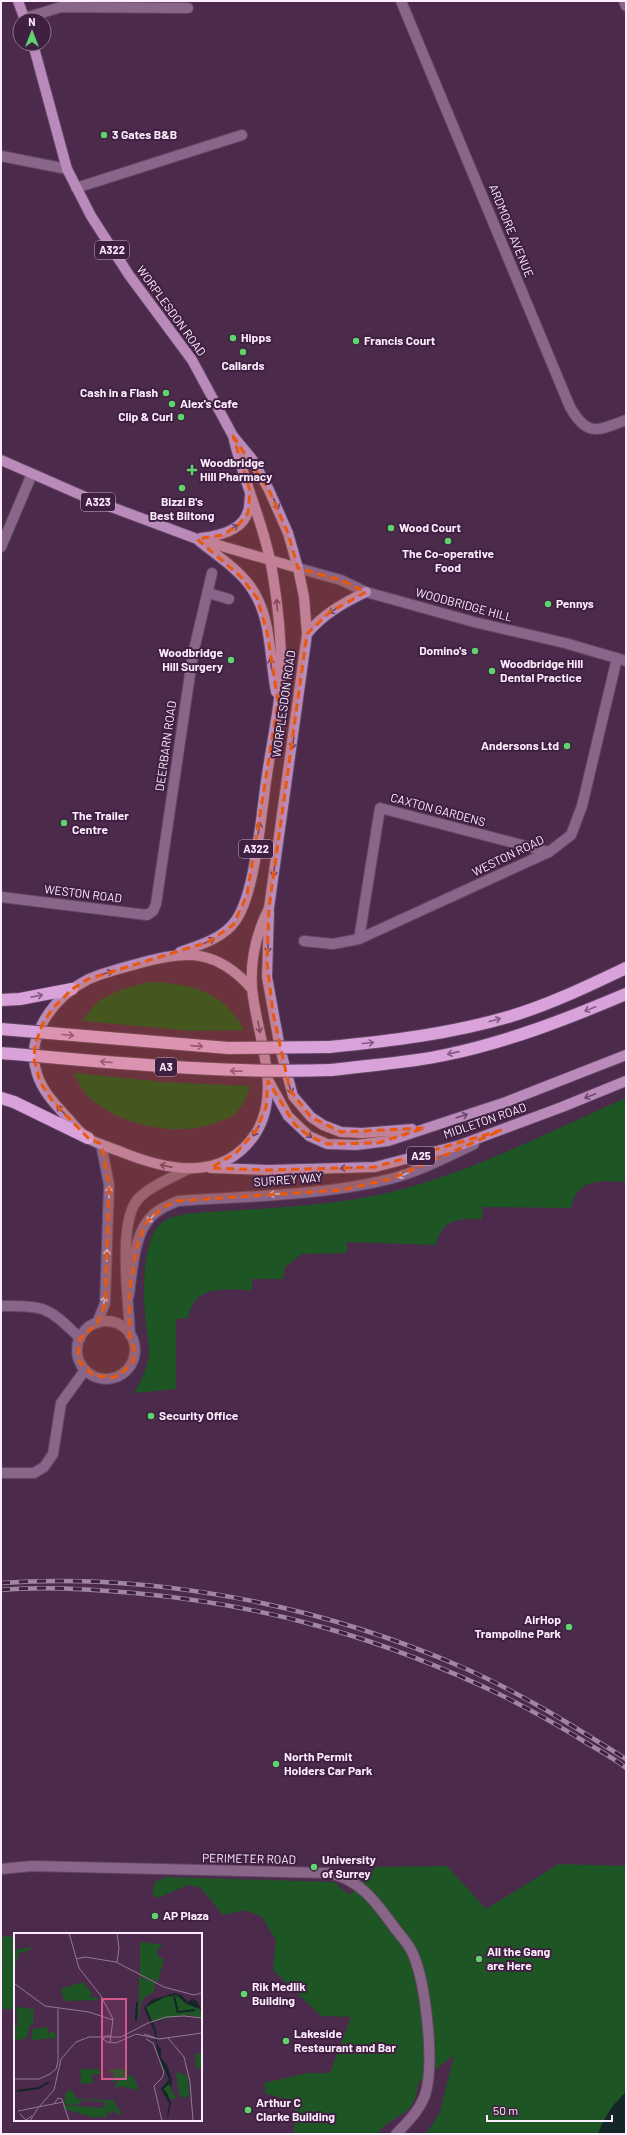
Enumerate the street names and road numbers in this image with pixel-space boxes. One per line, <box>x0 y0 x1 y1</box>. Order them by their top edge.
street label: ARDMORE AVENUE <box>487 182 537 279</box>
road number: A322 <box>95 241 129 259</box>
street label: WORPLESDON ROAD <box>134 263 209 358</box>
road number: A323 <box>81 493 115 511</box>
street label: WOODBRIDGE HILL <box>414 584 514 624</box>
street label: WORPLESDON ROAD <box>269 649 297 758</box>
street label: DEERBARN ROAD <box>152 700 178 792</box>
street label: CAXTON GARDENS <box>389 790 487 828</box>
street label: WESTON ROAD <box>469 832 546 879</box>
road number: A322 <box>239 840 273 858</box>
street label: WESTON ROAD <box>44 881 123 905</box>
road number: A3 <box>155 1058 177 1076</box>
street label: MIDLETON ROAD <box>441 1099 528 1141</box>
road number: A25 <box>407 1147 435 1165</box>
street label: SURREY WAY <box>253 1170 323 1188</box>
street label: PERIMETER ROAD <box>202 1850 296 1866</box>

